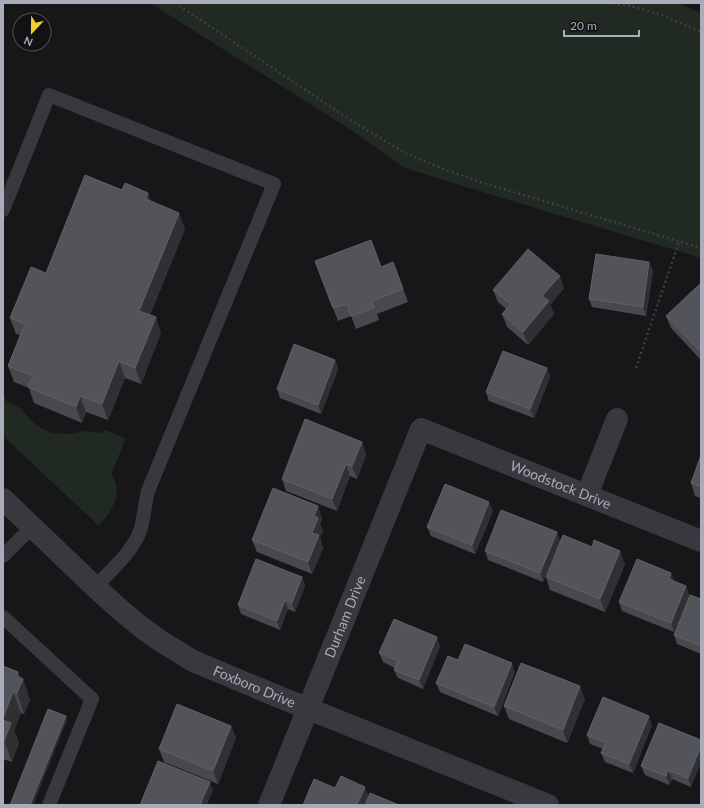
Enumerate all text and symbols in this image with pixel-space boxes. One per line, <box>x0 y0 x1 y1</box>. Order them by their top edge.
north arrow <box>12 12 52 52</box>
scale bar <box>564 12 639 38</box>
text: 20 m <box>570 18 597 33</box>
text: N <box>22 34 34 49</box>
street label: Woodstock Drive <box>508 457 614 512</box>
street label: Durham Drive <box>320 573 369 660</box>
street label: Foxboro Drive <box>211 661 298 711</box>

